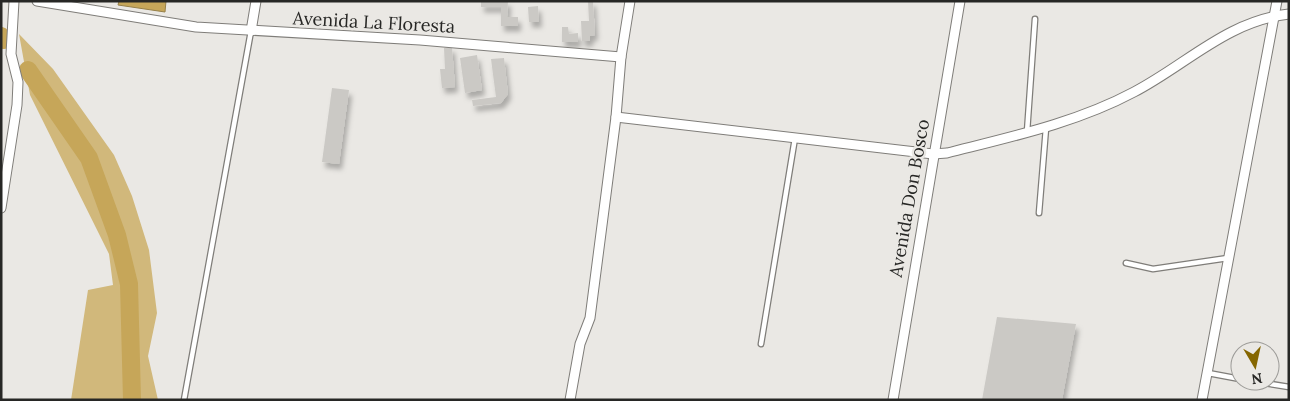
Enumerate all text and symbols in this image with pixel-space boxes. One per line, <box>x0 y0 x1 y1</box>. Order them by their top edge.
street label: Avenida La Floresta <box>291 6 456 38</box>
street label: Avenida Don Bosco <box>884 117 934 280</box>
north arrow <box>1230 341 1280 391</box>
text: N <box>1250 369 1264 389</box>

